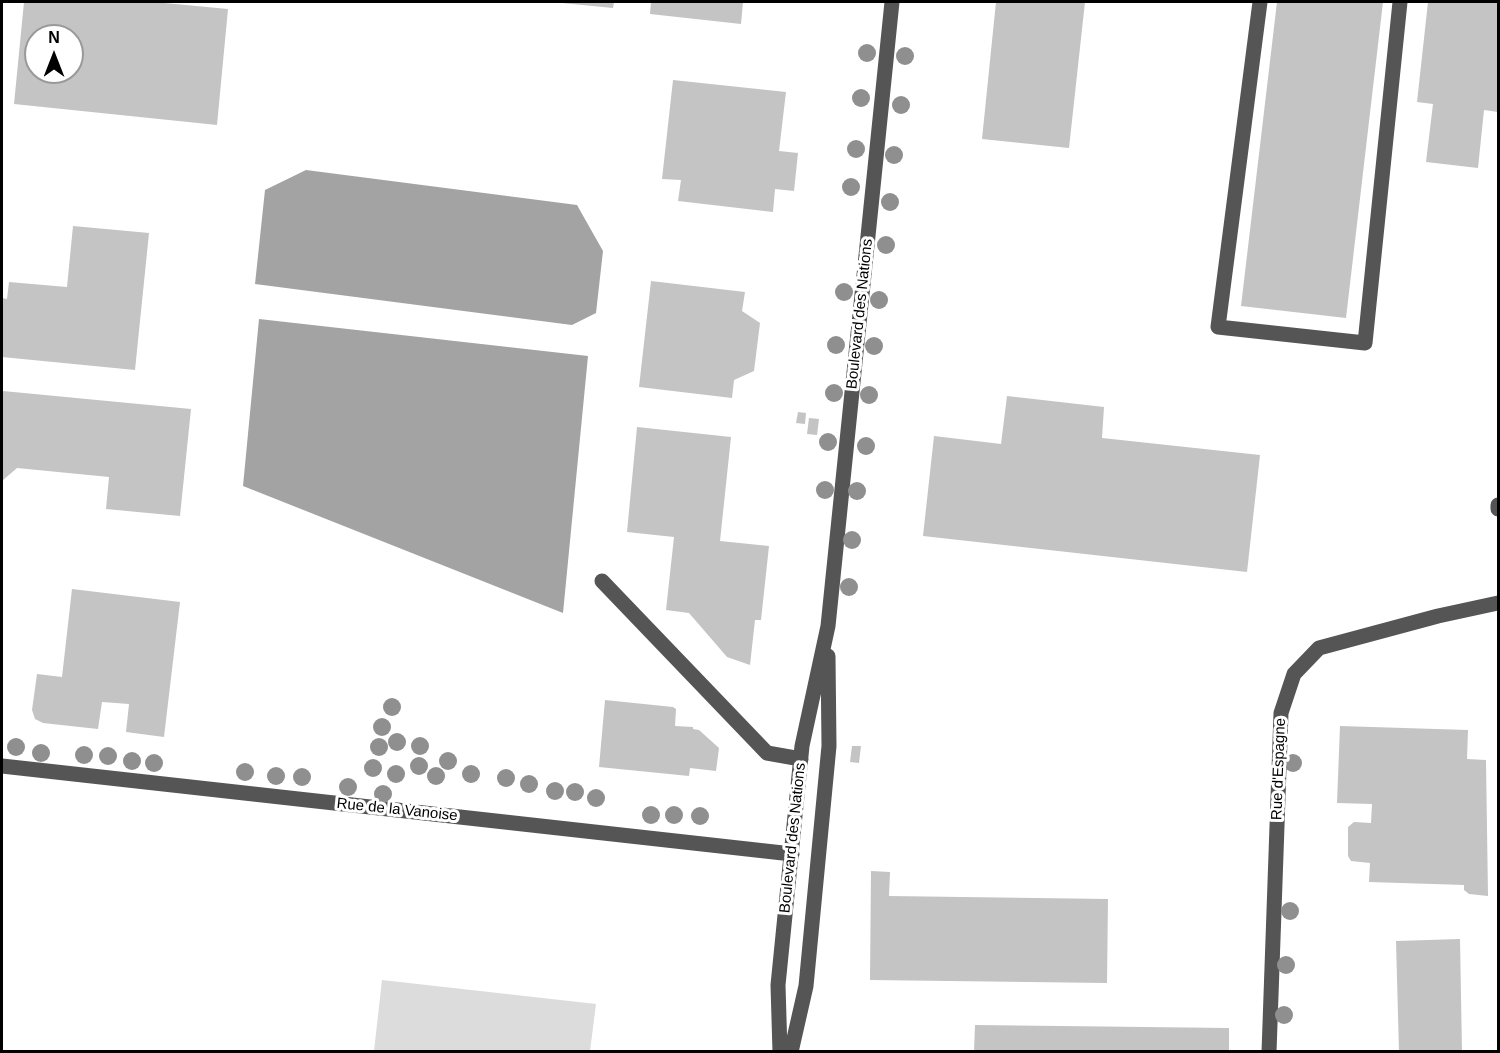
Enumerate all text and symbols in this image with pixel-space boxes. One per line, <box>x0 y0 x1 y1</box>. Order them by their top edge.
north arrow <box>24 24 84 84</box>
text: N <box>48 29 60 46</box>
street label: Boulevard des Nations <box>843 238 877 390</box>
street label: Rue d'Espagne <box>1268 718 1290 820</box>
street label: Boulevard des Nations <box>776 762 810 914</box>
street label: Rue de la Vanoise <box>336 795 458 825</box>

